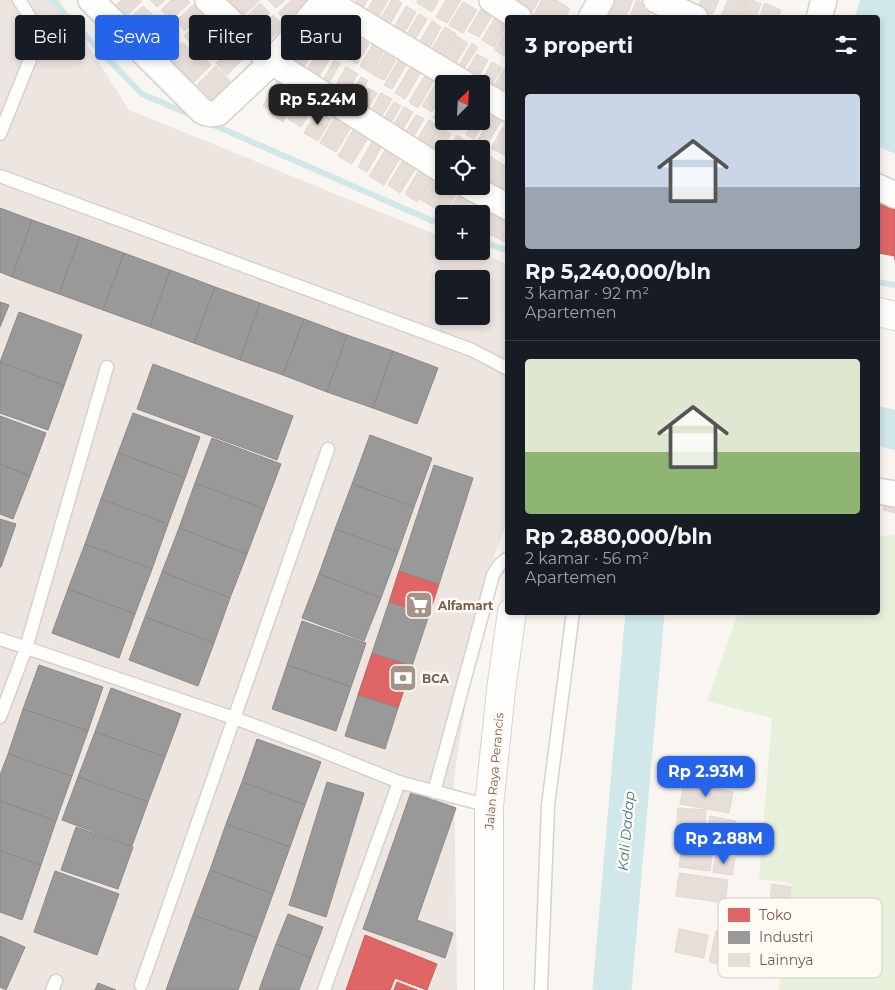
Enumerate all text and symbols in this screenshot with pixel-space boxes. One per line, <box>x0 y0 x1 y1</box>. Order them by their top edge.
chip: Beli <box>15 15 85 60</box>
chip: Sewa <box>95 15 179 60</box>
chip: Filter <box>189 15 271 60</box>
chip: Baru <box>281 15 361 60</box>
icon: filters <box>832 31 860 59</box>
text: 3 properti <box>525 33 633 58</box>
north arrow <box>435 75 490 130</box>
map controls <box>435 75 490 325</box>
pin: Rp 5.24M <box>266 84 370 126</box>
text: Rp 5.24M <box>280 90 356 109</box>
icon: home <box>648 126 738 216</box>
button: locate <box>435 140 490 195</box>
button: + <box>435 205 490 260</box>
text: Rp 5,240,000/bln <box>525 259 711 284</box>
button: − <box>435 270 490 325</box>
text: 3 kamar · 92 m² <box>525 284 649 303</box>
text: Apartemen <box>525 303 617 322</box>
icon: home <box>648 392 738 482</box>
text: Rp 2,880,000/bln <box>525 524 712 549</box>
text: 2 kamar · 56 m² <box>525 549 649 568</box>
text: Apartemen <box>525 568 617 587</box>
supermarket icon: Alfamart <box>404 590 434 620</box>
place label: Alfamart <box>437 598 494 613</box>
bank icon: BCA <box>388 663 418 693</box>
place label: BCA <box>422 671 450 686</box>
street label: Jalan Raya Perancis <box>481 712 507 831</box>
pin: Rp 2.93M <box>654 756 758 798</box>
text: Rp 2.93M <box>668 762 744 781</box>
water label: Kali Dadap <box>614 790 638 872</box>
pin: Rp 2.88M <box>672 822 776 865</box>
text: Rp 2.88M <box>685 829 763 848</box>
legend <box>718 898 882 978</box>
text: Toko <box>759 906 792 924</box>
text: Industri <box>759 928 813 946</box>
text: Lainnya <box>759 951 814 969</box>

